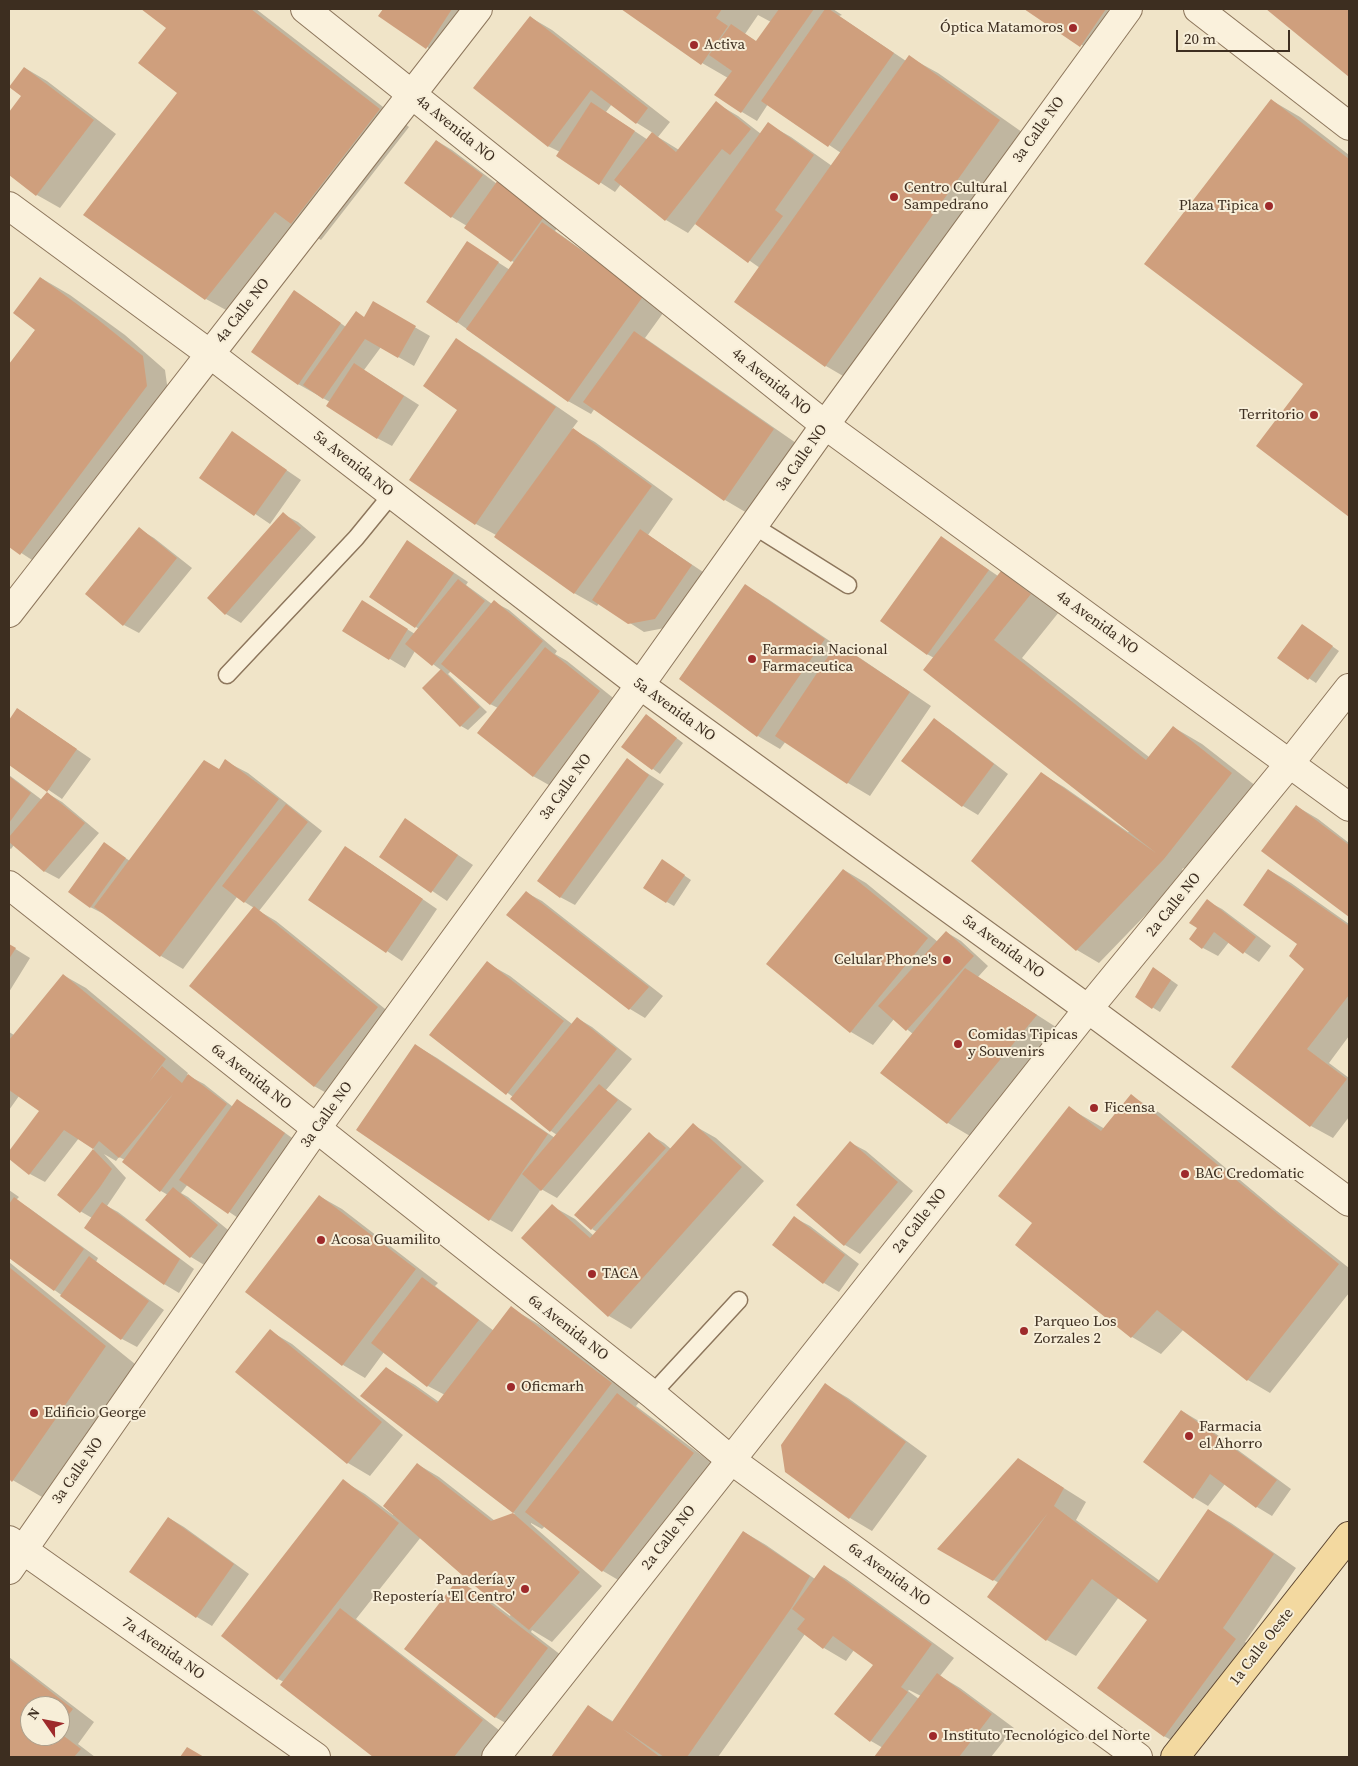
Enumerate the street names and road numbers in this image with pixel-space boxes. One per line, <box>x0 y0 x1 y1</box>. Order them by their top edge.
street label: 4a Avenida NO <box>412 91 498 167</box>
street label: 3a Calle NO <box>1009 94 1069 166</box>
street label: 4a Calle NO <box>212 275 274 347</box>
street label: 4a Avenida NO <box>728 344 814 420</box>
street label: 3a Calle NO <box>773 421 831 495</box>
street label: 5a Avenida NO <box>309 427 397 501</box>
street label: 4a Avenida NO <box>1052 587 1142 659</box>
street label: 5a Avenida NO <box>629 674 719 746</box>
street label: 3a Calle NO <box>536 751 596 823</box>
street label: 2a Calle NO <box>1143 869 1205 941</box>
street label: 5a Avenida NO <box>958 911 1048 983</box>
street label: 6a Avenida NO <box>207 1040 295 1114</box>
street label: 3a Calle NO <box>297 1079 357 1151</box>
street label: 2a Calle NO <box>889 1185 951 1257</box>
street label: 6a Avenida NO <box>524 1291 612 1365</box>
street label: 3a Calle NO <box>49 1434 107 1508</box>
street label: 2a Calle NO <box>638 1502 700 1574</box>
street label: 6a Avenida NO <box>844 1539 934 1611</box>
street label: 1a Calle Oeste <box>1226 1605 1298 1689</box>
street label: 7a Avenida NO <box>118 1614 208 1684</box>

